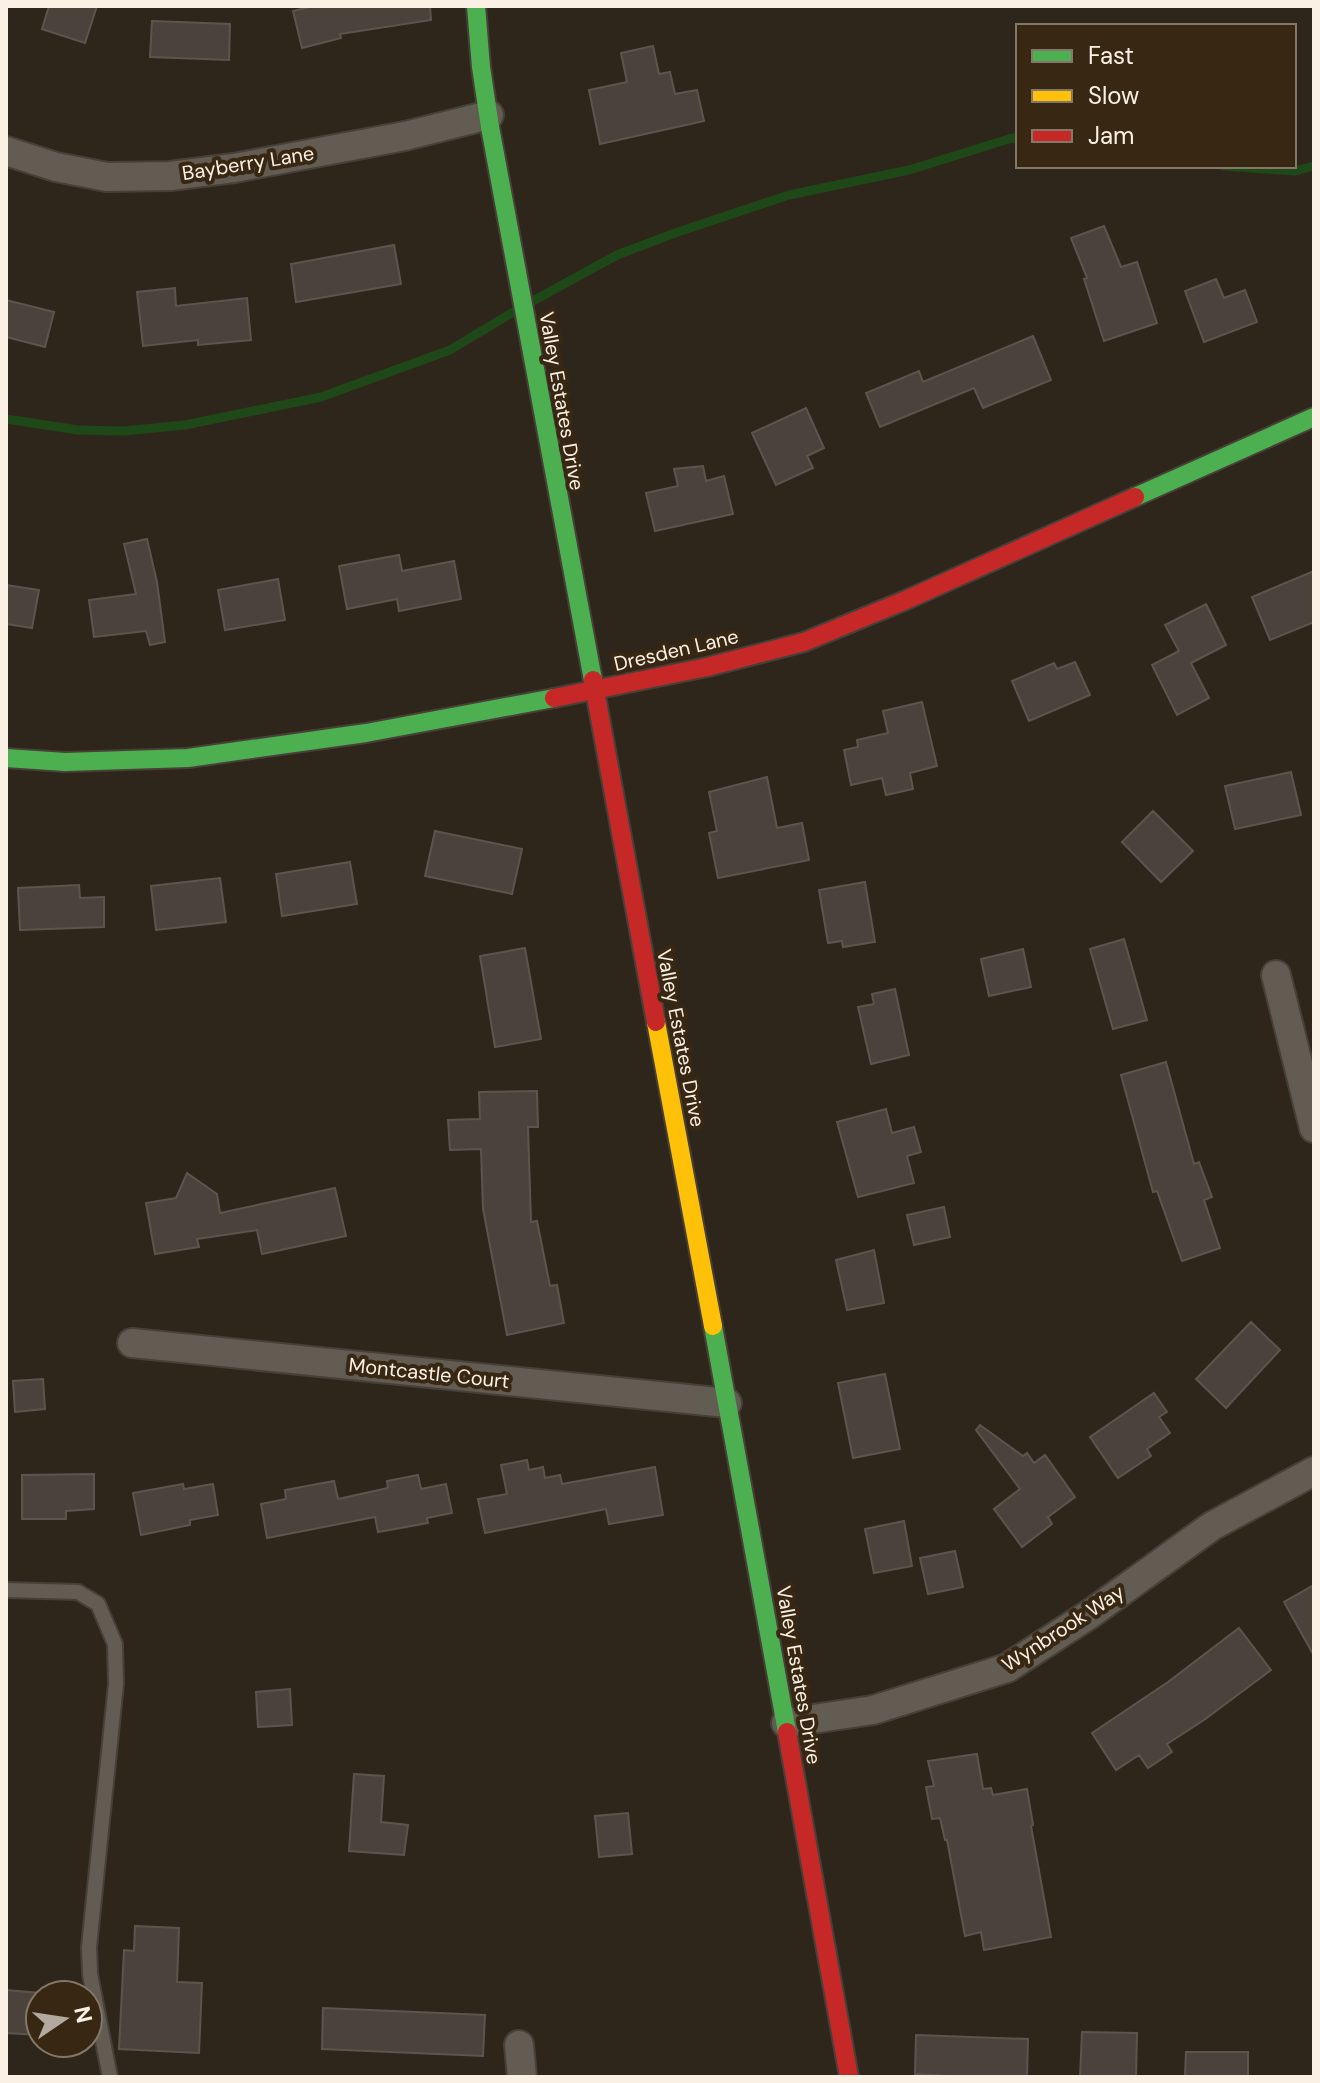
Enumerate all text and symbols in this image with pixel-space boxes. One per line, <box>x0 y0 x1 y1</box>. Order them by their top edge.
legend <box>1016 24 1296 168</box>
text: Fast <box>1088 40 1134 71</box>
text: Slow <box>1088 80 1139 111</box>
text: Jam <box>1088 120 1134 151</box>
street label: Bayberry Lane <box>180 140 316 186</box>
street label: Valley Estates Drive <box>534 310 590 492</box>
street label: Dresden Lane <box>611 623 741 677</box>
street label: Valley Estates Drive <box>651 947 711 1129</box>
street label: Montcastle Court <box>347 1352 511 1394</box>
street label: Wynbrook Way <box>997 1579 1129 1677</box>
street label: Valley Estates Drive <box>771 1584 827 1766</box>
north arrow <box>24 1979 104 2059</box>
text: N <box>67 2004 99 2026</box>

